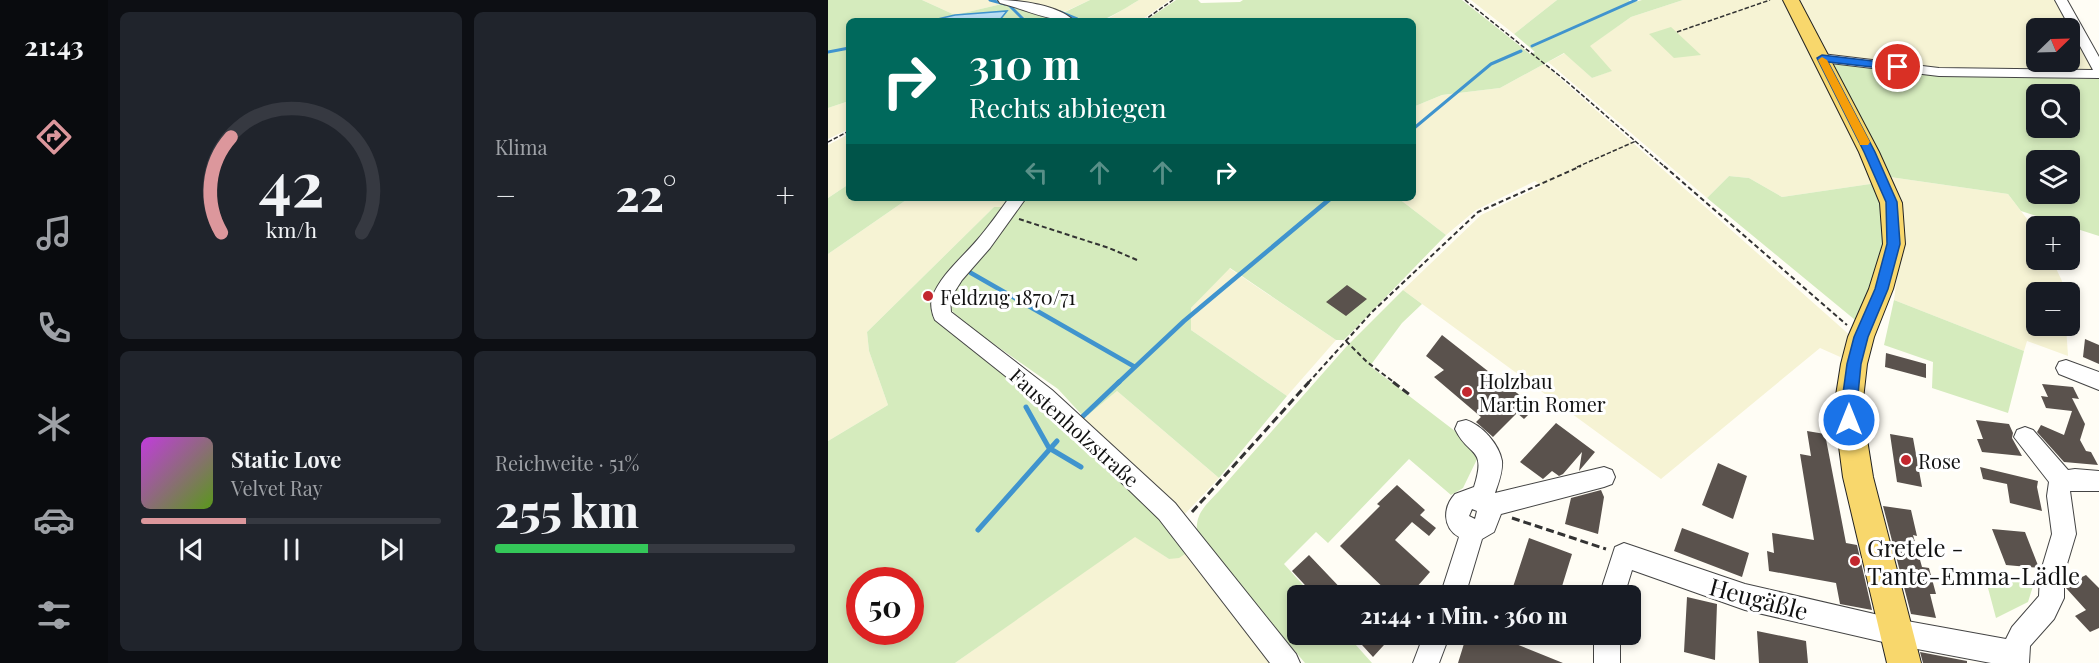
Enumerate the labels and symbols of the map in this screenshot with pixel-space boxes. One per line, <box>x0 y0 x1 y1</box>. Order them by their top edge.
north arrow <box>2026 18 2080 72</box>
pin <box>1872 41 1923 92</box>
place label: Feldzug 1870/71 <box>940 283 1076 310</box>
marker: Feldzug 1870/71 <box>921 289 935 303</box>
street label: Faustenholzstraße <box>1005 362 1145 492</box>
place label: Holzbau Martin Romer <box>1479 367 1606 417</box>
marker: Holzbau Martin Romer <box>1460 385 1474 399</box>
position arrow <box>1817 388 1881 452</box>
place label: Rose <box>1918 447 1961 474</box>
marker: Rose <box>1899 453 1913 467</box>
place label: Gretele - Tante-Emma-Lädle <box>1867 531 2080 591</box>
marker: Gretele - Tante-Emma-Lädle <box>1848 554 1862 568</box>
speed limit sign: 50 <box>846 567 924 645</box>
street label: Heugäßle <box>1706 569 1812 627</box>

